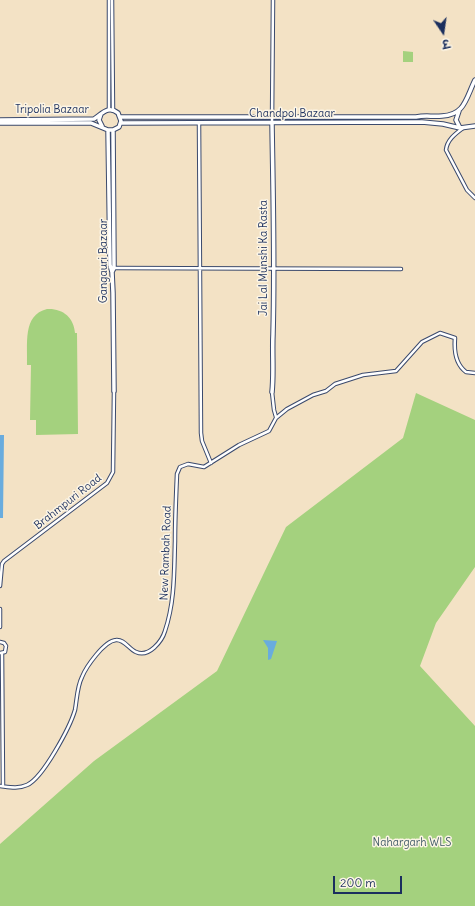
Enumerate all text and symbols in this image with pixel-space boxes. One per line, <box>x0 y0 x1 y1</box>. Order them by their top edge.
north arrow <box>423 12 463 52</box>
text: उ <box>441 36 451 51</box>
street label: Tripolia Bazaar <box>15 103 89 117</box>
street label: Chandpol Bazaar <box>249 107 335 121</box>
street label: Jai Lal Munshi Ka Rasta <box>257 200 271 316</box>
street label: Gangauri Bazaar <box>97 219 111 303</box>
street label: Brahmpuri Road <box>32 472 104 532</box>
street label: New Rambah Road <box>158 505 174 601</box>
park label: Nahargarh WLS <box>373 836 451 850</box>
scale bar <box>335 868 404 894</box>
text: 200 m <box>340 875 376 890</box>

